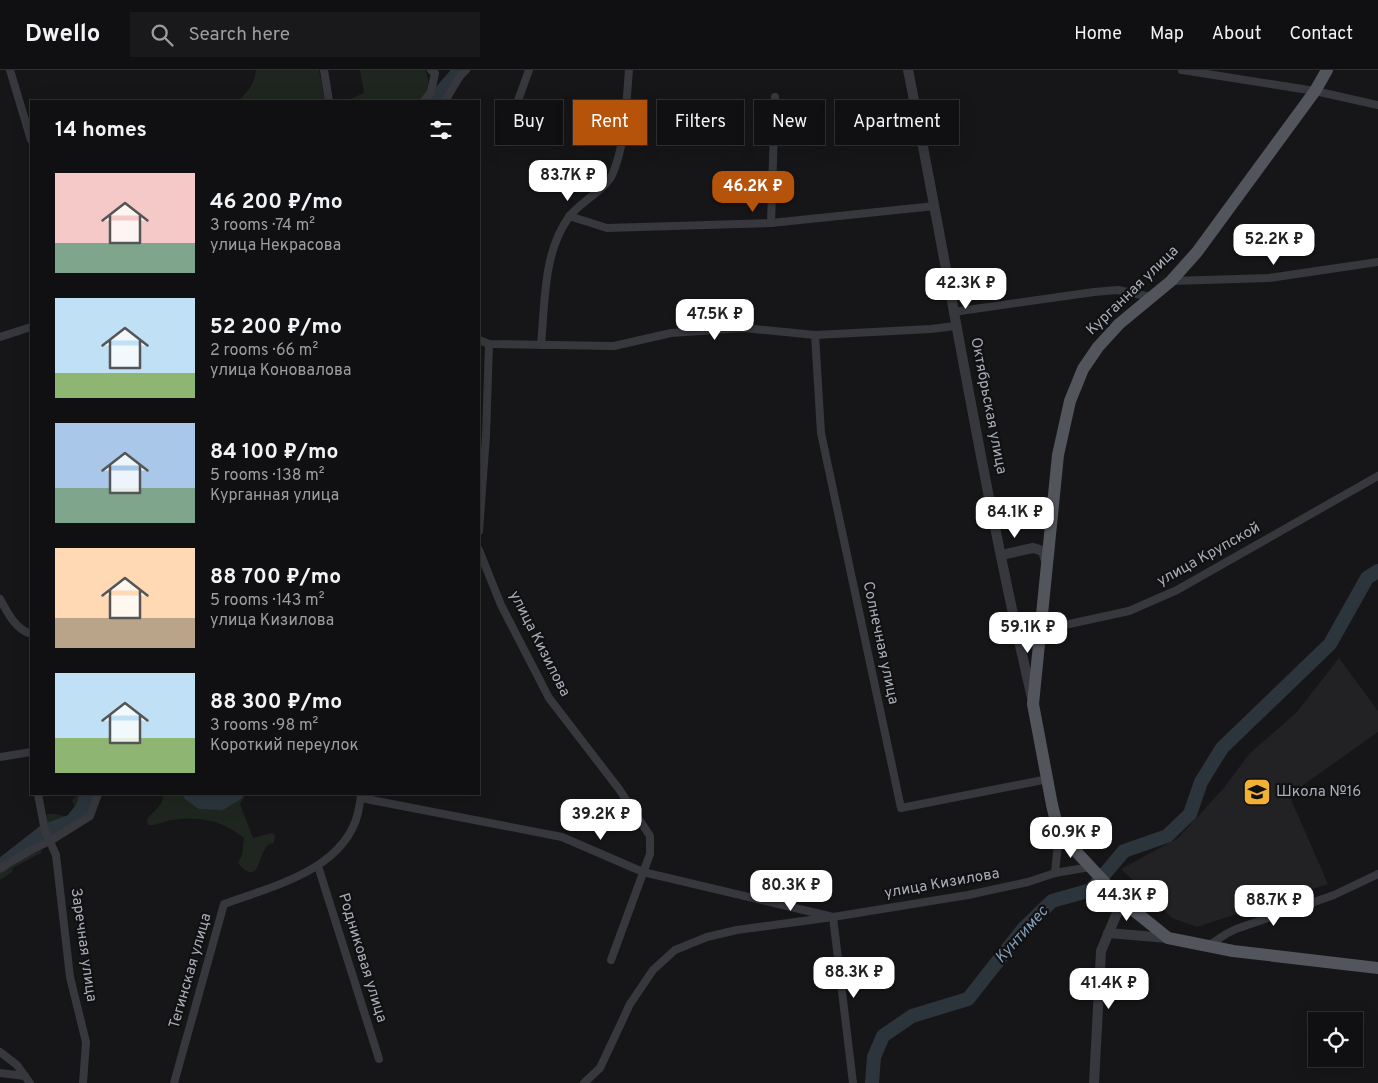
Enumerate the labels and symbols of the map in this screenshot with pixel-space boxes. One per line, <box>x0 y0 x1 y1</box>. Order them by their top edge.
pin: 83.7K ₽ <box>522 160 614 202</box>
pin: 46.2K ₽ <box>707 170 799 213</box>
pin: 52.2K ₽ <box>1228 224 1320 266</box>
street label: Курганная улица <box>1083 242 1183 340</box>
pin: 42.3K ₽ <box>920 268 1012 310</box>
pin: 47.5K ₽ <box>669 298 761 341</box>
street label: Октябрьская улица <box>965 336 1011 476</box>
pin: 84.1K ₽ <box>969 496 1061 539</box>
street label: улица Крупской <box>1154 519 1264 591</box>
street label: Солнечная улица <box>858 580 902 706</box>
street label: улица Кизилова <box>504 588 574 700</box>
pin: 59.1K ₽ <box>982 612 1074 654</box>
school or university icon: Школа №16 <box>1242 777 1272 807</box>
place label: Школа №16 <box>1276 783 1361 802</box>
pin: 39.2K ₽ <box>555 798 647 841</box>
pin: 60.9K ₽ <box>1025 816 1117 859</box>
street label: улица Кизилова <box>883 865 1001 903</box>
pin: 80.3K ₽ <box>745 870 837 912</box>
pin: 44.3K ₽ <box>1081 880 1173 922</box>
pin: 88.7K ₽ <box>1228 884 1320 927</box>
street label: Заречная улица <box>66 887 100 1003</box>
street label: Родниковая улица <box>333 891 391 1025</box>
water label: Кунтимес <box>991 902 1053 968</box>
street label: Тегинская улица <box>165 911 217 1031</box>
pin: 88.3K ₽ <box>808 956 900 999</box>
pin: 41.4K ₽ <box>1063 968 1155 1010</box>

